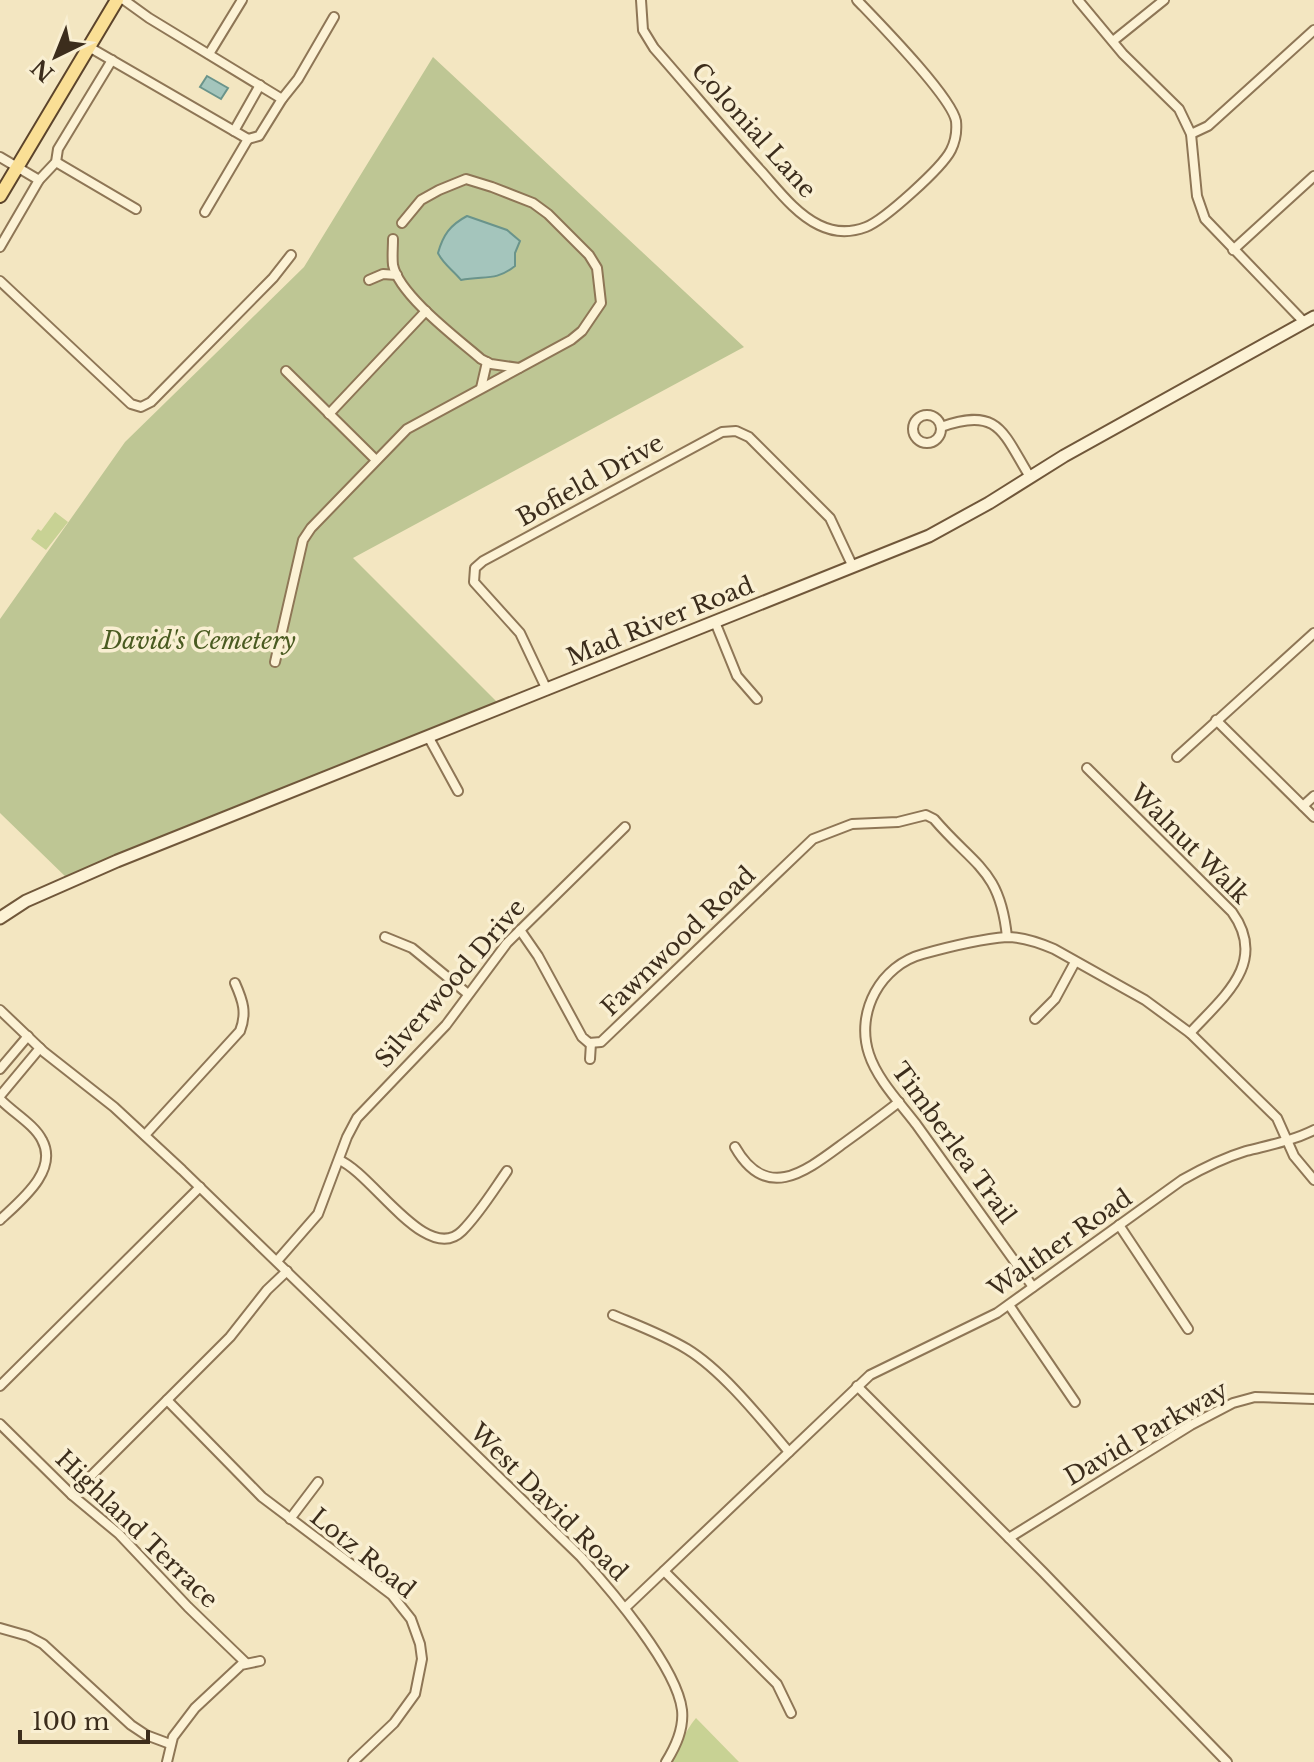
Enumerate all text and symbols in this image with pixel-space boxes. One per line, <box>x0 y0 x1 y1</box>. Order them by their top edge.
north arrow <box>16 16 96 96</box>
text: N <box>26 53 59 87</box>
street label: Colonial Lane <box>686 56 822 204</box>
street label: Bofield Drive <box>512 428 668 532</box>
street label: Mad River Road <box>562 570 758 672</box>
park label: David's Cemetery <box>101 626 296 655</box>
street label: Walnut Walk <box>1124 778 1256 910</box>
street label: Fawnwood Road <box>595 860 761 1022</box>
street label: Silverwood Drive <box>369 893 531 1073</box>
street label: Timberlea Trail <box>886 1057 1022 1229</box>
street label: Walther Road <box>982 1183 1137 1304</box>
street label: David Parkway <box>1059 1374 1233 1492</box>
street label: West David Road <box>464 1417 634 1587</box>
street label: Highland Terrace <box>50 1444 224 1614</box>
street label: Lotz Road <box>305 1502 421 1604</box>
scale bar <box>20 1694 148 1744</box>
text: 100 m <box>32 1707 110 1736</box>

